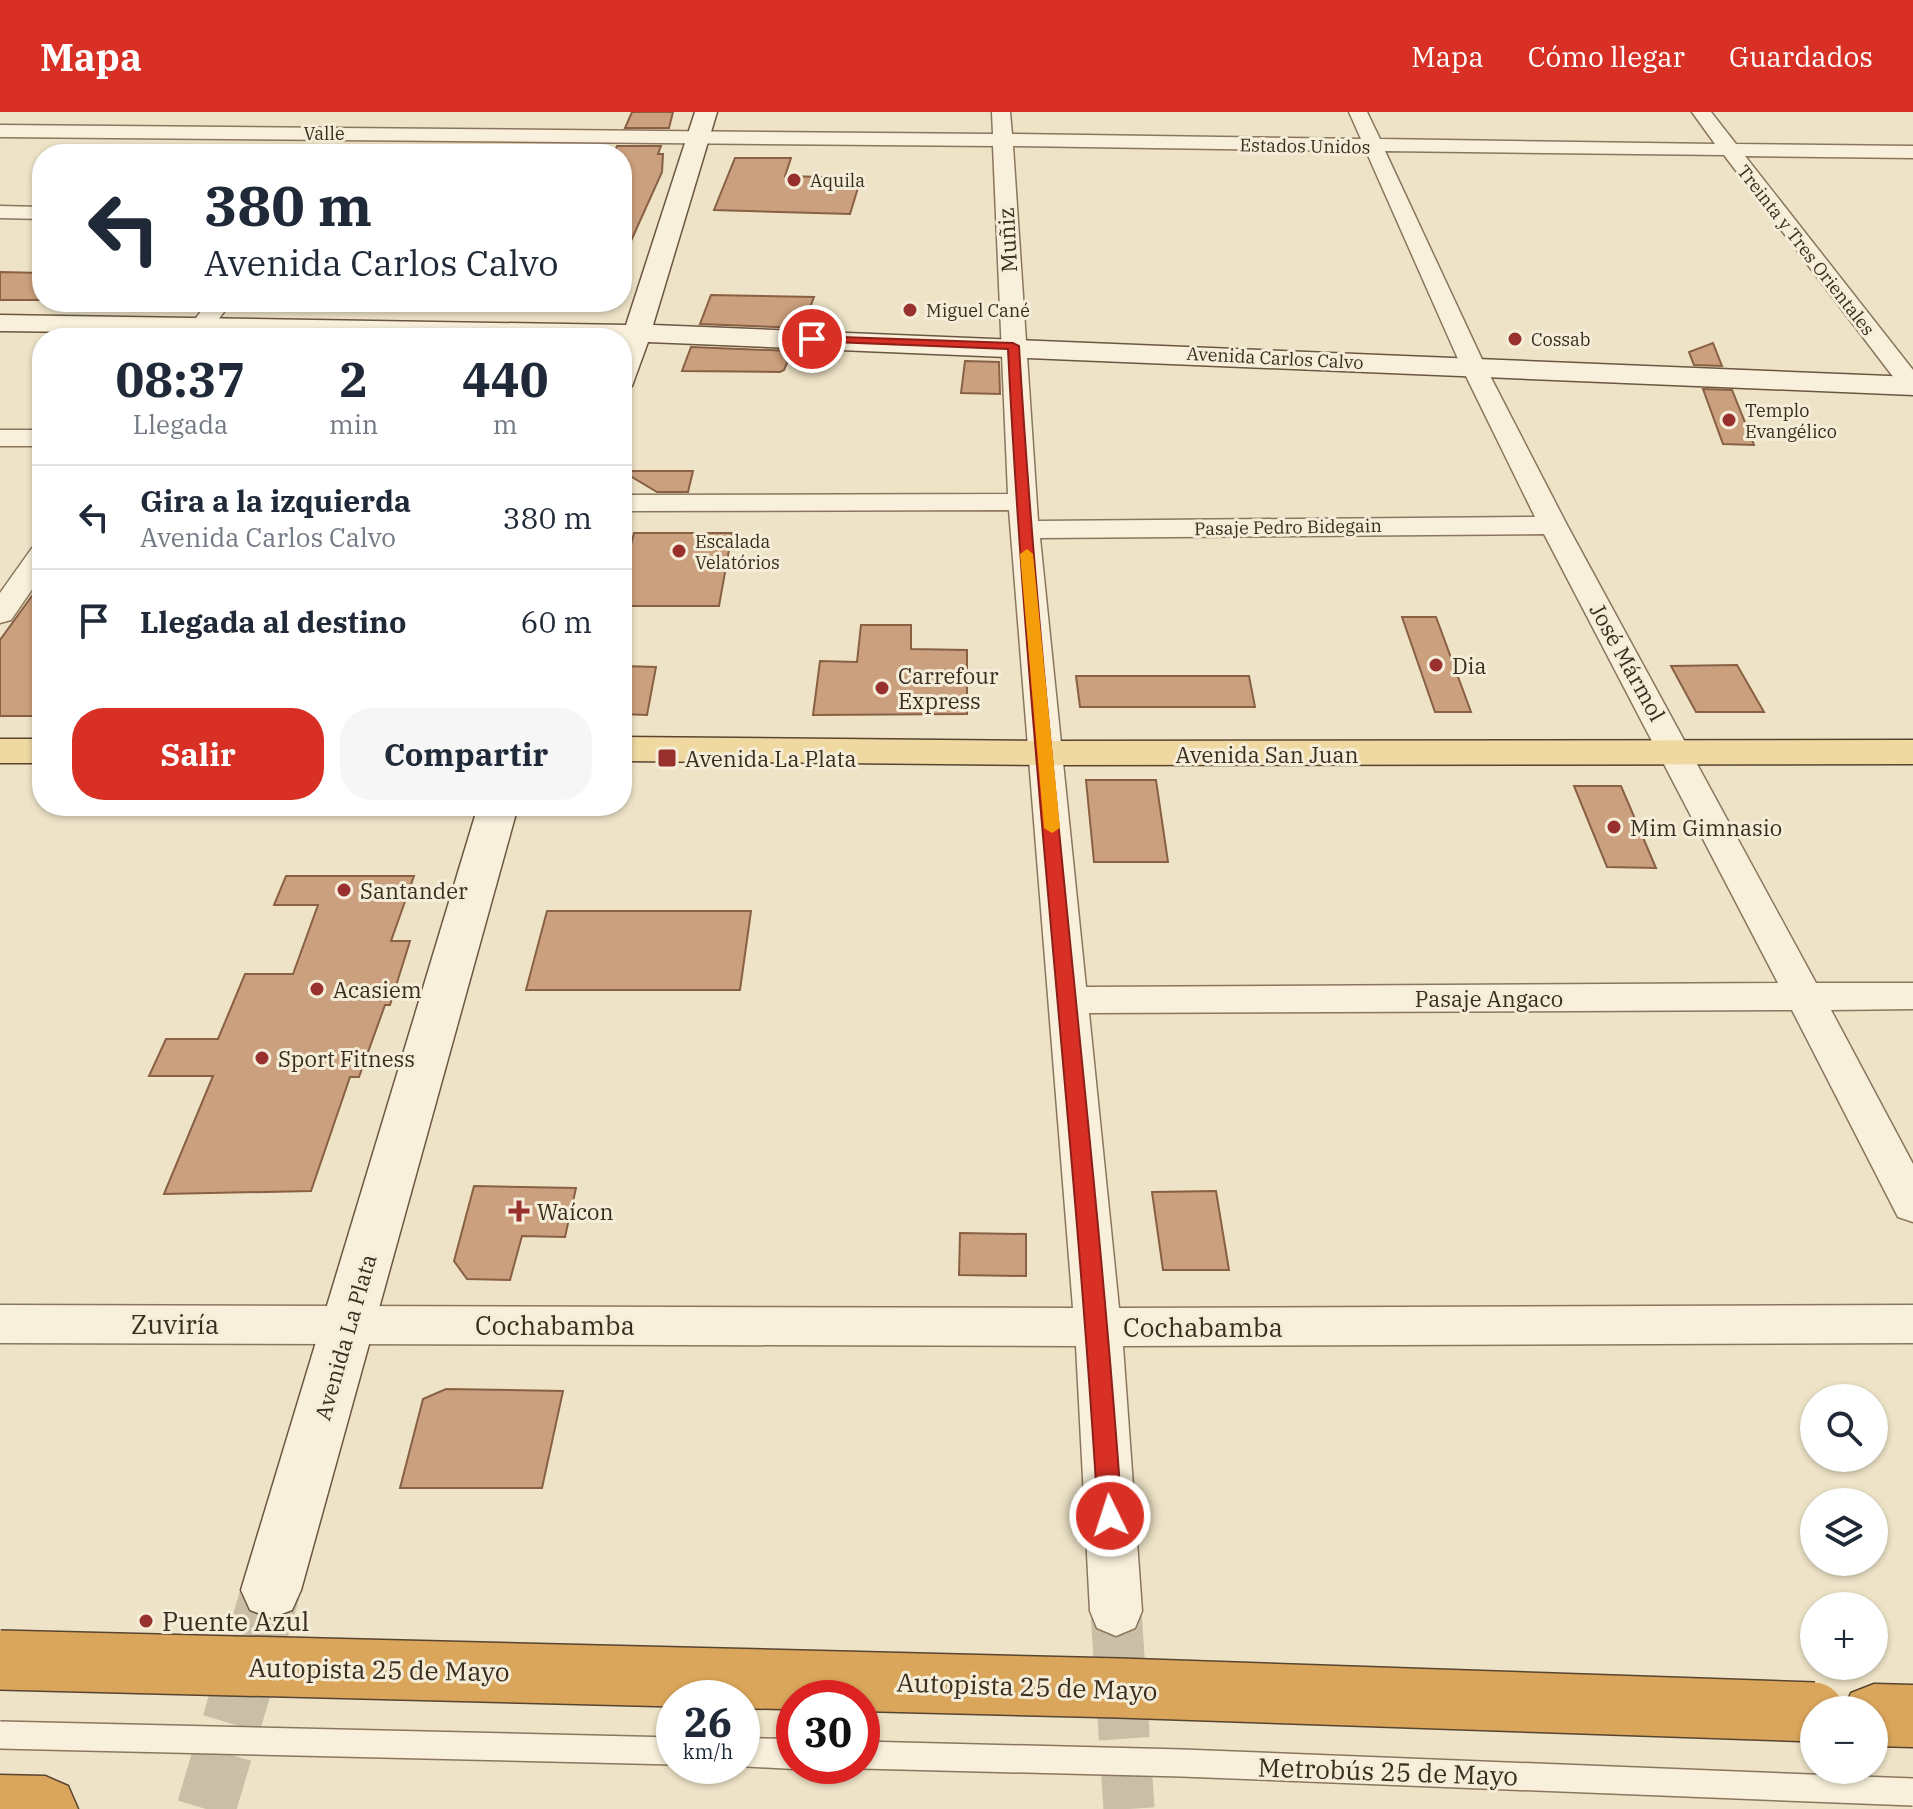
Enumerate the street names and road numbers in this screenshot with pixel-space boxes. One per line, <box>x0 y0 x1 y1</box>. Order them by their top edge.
street label: Valle <box>303 122 345 145</box>
street label: Estados Unidos <box>1239 133 1371 159</box>
street label: Treinta y Tres Orientales <box>1732 160 1880 340</box>
street label: Muñiz <box>991 207 1023 273</box>
street label: Avenida Carlos Calvo <box>1186 342 1364 374</box>
street label: Pasaje Pedro Bidegain <box>1194 514 1382 540</box>
street label: José Mármol <box>1584 598 1672 726</box>
street label: Avenida San Juan <box>1175 740 1359 769</box>
street label: Pasaje Angaco <box>1415 984 1563 1013</box>
street label: Avenida La Plata <box>307 1251 383 1423</box>
street label: Zuviría <box>131 1307 219 1341</box>
street label: Cochabamba <box>475 1308 635 1342</box>
street label: Cochabamba <box>1123 1310 1283 1344</box>
street label: Autopista 25 de Mayo <box>248 1650 510 1688</box>
street label: Autopista 25 de Mayo <box>896 1664 1158 1708</box>
street label: Metrobús 25 de Mayo <box>1257 1749 1519 1793</box>

